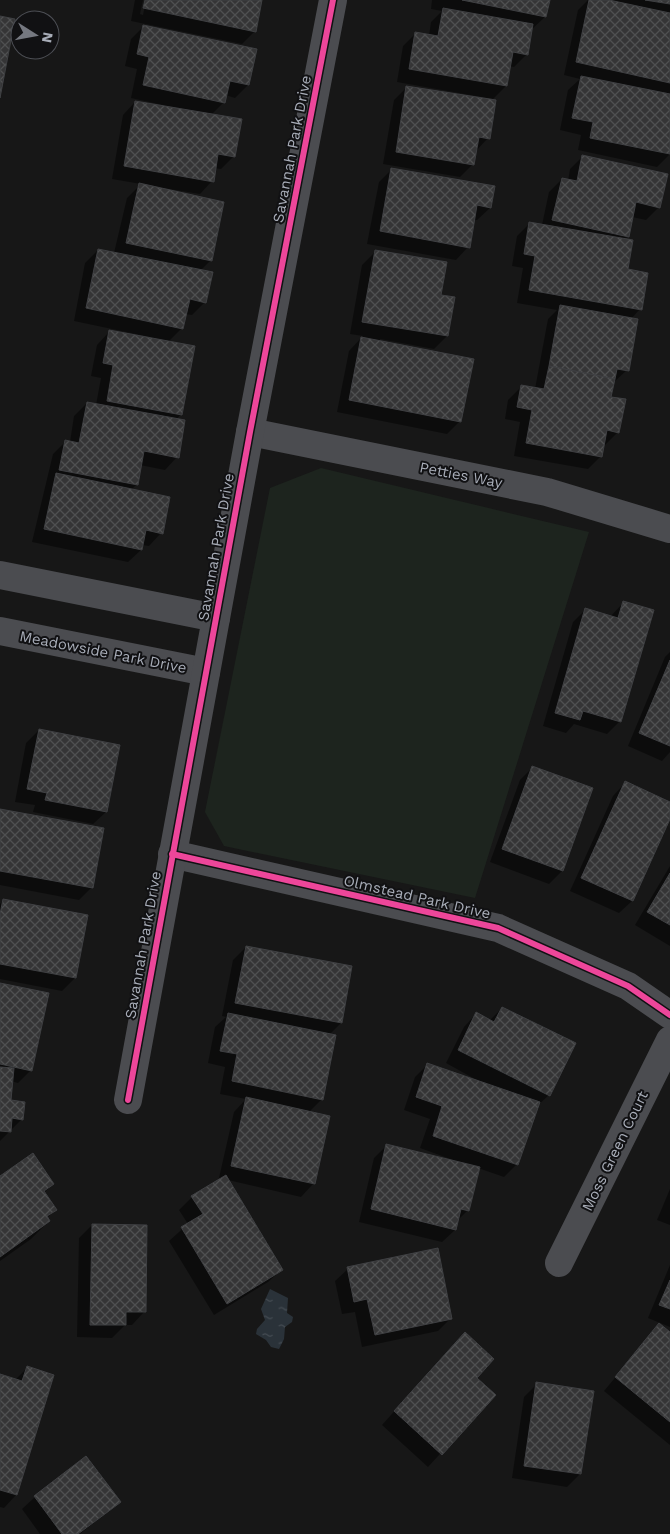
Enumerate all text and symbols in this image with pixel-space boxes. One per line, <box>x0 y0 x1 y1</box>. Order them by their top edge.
north arrow <box>10 10 60 60</box>
text: N <box>39 31 57 44</box>
street label: Savannah Park Drive <box>269 74 315 224</box>
street label: Petties Way <box>418 458 504 492</box>
street label: Savannah Park Drive <box>194 472 238 622</box>
street label: Meadowside Park Drive <box>18 627 188 677</box>
street label: Savannah Park Drive <box>121 870 165 1020</box>
street label: Olmstead Park Drive <box>342 871 492 923</box>
street label: Moss Green Court <box>578 1087 652 1214</box>

